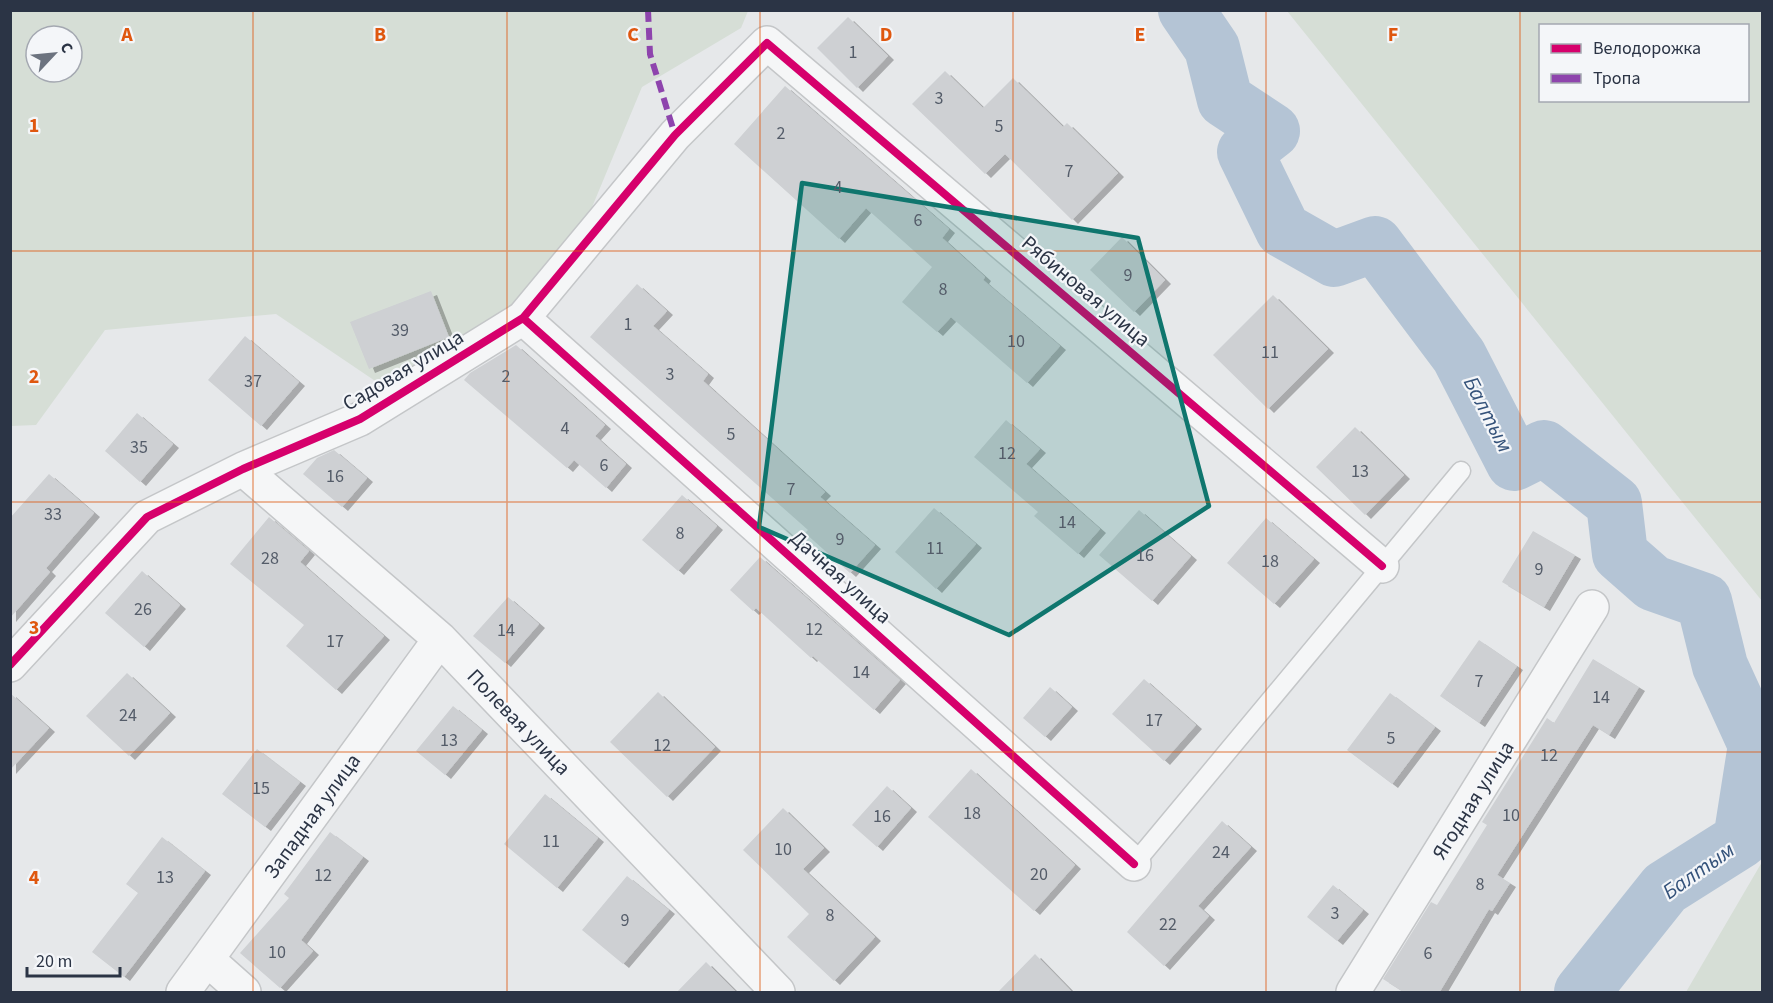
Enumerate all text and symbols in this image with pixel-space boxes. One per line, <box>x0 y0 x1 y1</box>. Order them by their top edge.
text: A <box>120 21 133 49</box>
text: B <box>374 21 386 49</box>
text: C <box>627 21 639 49</box>
text: D <box>880 21 892 49</box>
text: E <box>1135 21 1145 49</box>
text: F <box>1388 21 1398 49</box>
north arrow <box>24 24 84 84</box>
legend <box>1539 24 1749 102</box>
text: Велодорожка <box>1593 36 1701 61</box>
text: С <box>55 39 79 57</box>
house number: 1 <box>849 40 857 65</box>
text: Тропа <box>1593 66 1641 91</box>
house number: 3 <box>935 86 944 111</box>
text: 1 <box>29 112 39 140</box>
house number: 5 <box>995 114 1004 139</box>
house number: 2 <box>777 121 786 146</box>
house number: 7 <box>1065 159 1074 184</box>
house number: 4 <box>834 175 843 200</box>
house number: 6 <box>914 208 923 233</box>
street label: Рябиновая улица <box>1015 228 1157 354</box>
house number: 9 <box>1124 263 1133 288</box>
house number: 8 <box>939 277 948 302</box>
house number: 1 <box>624 312 632 337</box>
house number: 39 <box>391 318 409 343</box>
street label: Садовая улица <box>337 322 469 418</box>
house number: 10 <box>1007 329 1025 354</box>
house number: 11 <box>1261 340 1279 365</box>
house number: 3 <box>666 362 675 387</box>
text: 2 <box>29 363 39 391</box>
house number: 2 <box>502 364 511 389</box>
house number: 37 <box>244 369 262 394</box>
water label: Балтым <box>1455 371 1521 458</box>
house number: 4 <box>561 416 570 441</box>
house number: 5 <box>727 422 736 447</box>
house number: 35 <box>130 435 148 460</box>
house number: 12 <box>998 441 1016 466</box>
house number: 6 <box>600 453 609 478</box>
house number: 13 <box>1351 459 1369 484</box>
house number: 16 <box>326 464 344 489</box>
house number: 7 <box>787 477 796 502</box>
house number: 33 <box>44 502 62 527</box>
house number: 14 <box>1058 510 1076 535</box>
house number: 8 <box>676 521 685 546</box>
street label: Дачная улица <box>784 523 898 631</box>
house number: 9 <box>836 527 845 552</box>
house number: 11 <box>926 536 944 561</box>
house number: 16 <box>1136 543 1154 568</box>
house number: 28 <box>261 546 279 571</box>
house number: 18 <box>1261 549 1279 574</box>
house number: 9 <box>1535 557 1544 582</box>
house number: 26 <box>134 597 152 622</box>
text: 3 <box>29 614 39 642</box>
house number: 12 <box>805 617 823 642</box>
house number: 14 <box>497 618 515 643</box>
house number: 17 <box>326 629 344 654</box>
house number: 14 <box>852 660 870 685</box>
street label: Полевая улица <box>460 662 578 782</box>
house number: 7 <box>1475 669 1484 694</box>
house number: 14 <box>1592 685 1610 710</box>
house number: 24 <box>119 703 137 728</box>
house number: 17 <box>1145 708 1163 733</box>
house number: 5 <box>1387 726 1396 751</box>
house number: 13 <box>440 728 458 753</box>
house number: 12 <box>653 733 671 758</box>
street label: Ягодная улица <box>1425 735 1521 865</box>
house number: 12 <box>1540 743 1558 768</box>
street label: Западная улица <box>256 747 368 885</box>
house number: 15 <box>252 776 270 801</box>
house number: 18 <box>963 801 981 826</box>
house number: 10 <box>1502 803 1520 828</box>
house number: 16 <box>873 804 891 829</box>
house number: 11 <box>542 829 560 854</box>
water label: Балтым <box>1656 834 1741 907</box>
house number: 10 <box>774 837 792 862</box>
house number: 24 <box>1212 840 1230 865</box>
house number: 20 <box>1030 862 1048 887</box>
house number: 12 <box>314 863 332 888</box>
text: 4 <box>29 864 40 892</box>
house number: 13 <box>156 865 174 890</box>
house number: 8 <box>1476 872 1485 897</box>
house number: 3 <box>1331 901 1340 926</box>
house number: 8 <box>826 903 835 928</box>
house number: 9 <box>621 908 630 933</box>
house number: 22 <box>1159 912 1177 937</box>
scale bar <box>27 940 120 978</box>
house number: 10 <box>268 940 286 965</box>
house number: 6 <box>1424 941 1433 966</box>
text: 20 m <box>36 949 72 974</box>

